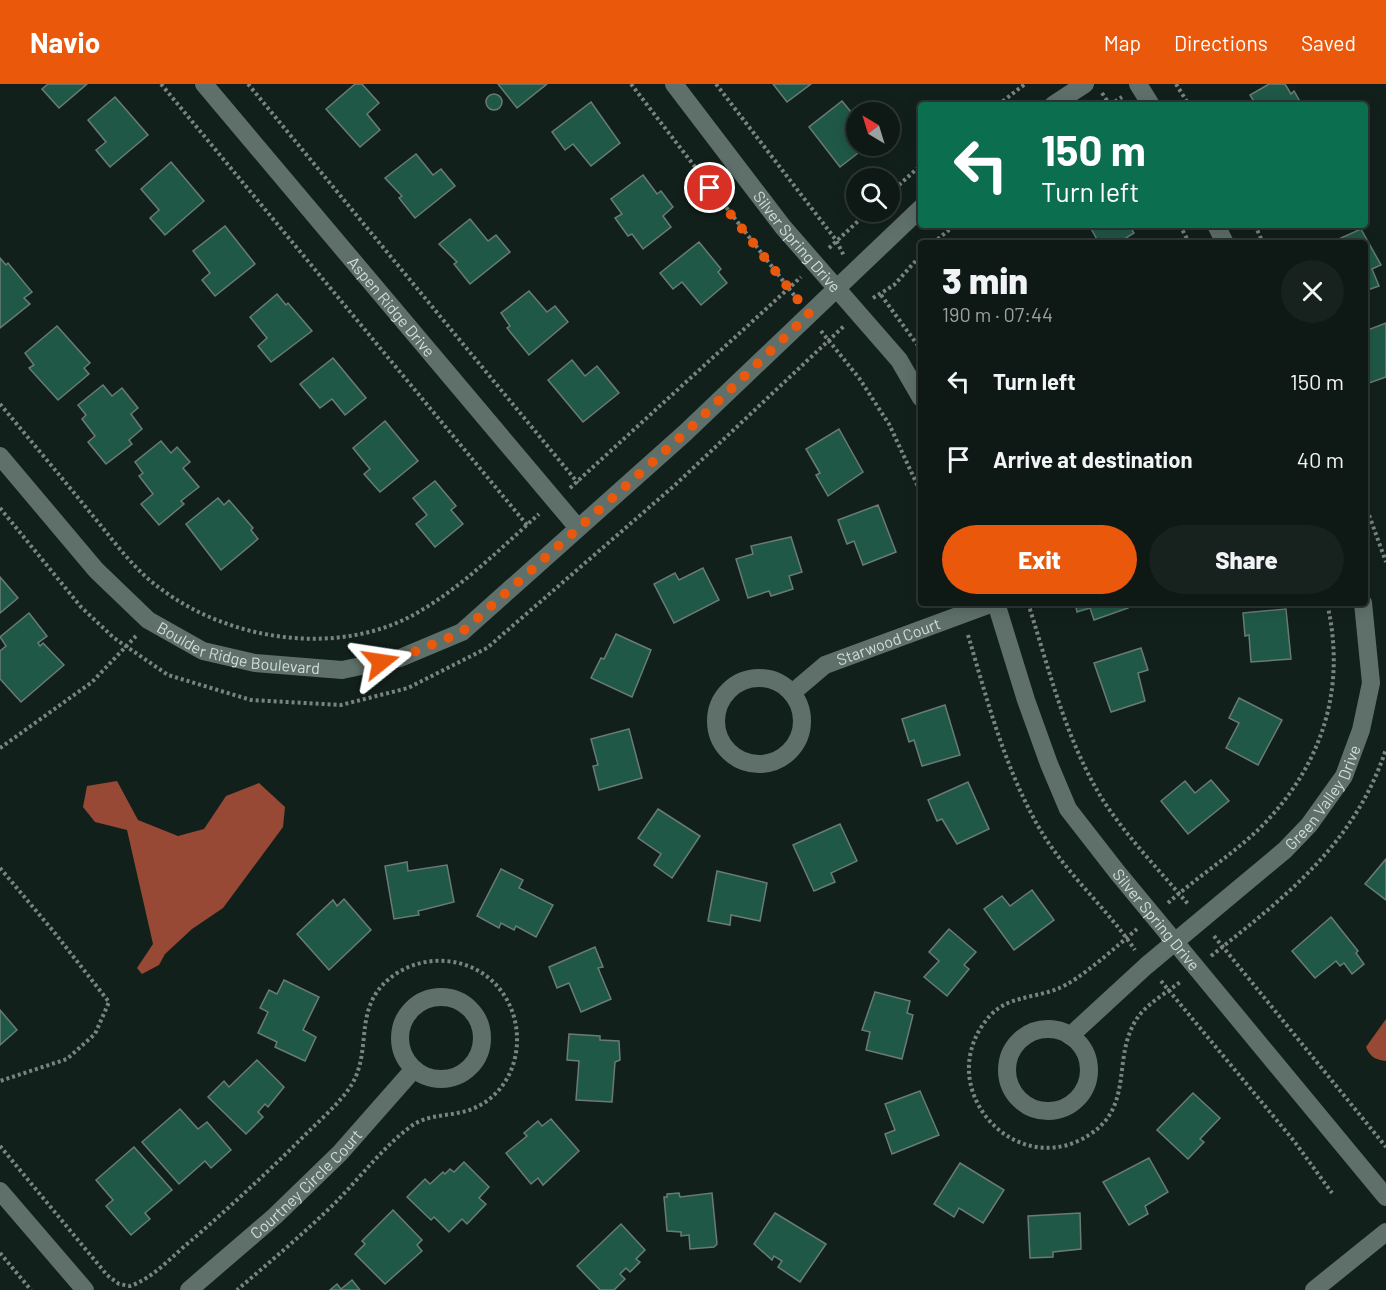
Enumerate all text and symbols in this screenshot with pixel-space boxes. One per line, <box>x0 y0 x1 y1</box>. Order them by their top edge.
text: Navio <box>30 25 100 59</box>
text: Map <box>1104 30 1141 55</box>
text: Directions <box>1174 30 1268 55</box>
text: Saved <box>1301 30 1356 55</box>
north arrow <box>846 102 900 156</box>
map controls <box>846 102 900 222</box>
text: 150 m <box>1041 124 1146 174</box>
icon: left <box>942 126 1020 204</box>
pin <box>684 162 735 213</box>
button: search <box>846 168 900 222</box>
icon: arrive <box>693 171 726 204</box>
text: Turn left <box>1041 175 1139 207</box>
street label: Silver Spring Drive <box>750 187 845 296</box>
street label: Aspen Ridge Drive <box>344 252 439 360</box>
text: 3 min <box>942 258 1028 301</box>
button: close <box>1281 260 1344 323</box>
text: 190 m · 07:44 <box>942 302 1053 326</box>
icon: left <box>942 365 975 398</box>
text: Turn left <box>993 368 1076 394</box>
text: 150 m <box>1290 368 1344 394</box>
icon: arrive <box>942 443 975 476</box>
text: Arrive at destination <box>993 446 1192 472</box>
text: 40 m <box>1297 446 1344 472</box>
button: Exit <box>942 525 1137 594</box>
button: Share <box>1149 525 1344 594</box>
street label: Starwood Court <box>834 613 943 669</box>
street label: Boulder Ridge Boulevard <box>154 617 321 677</box>
position arrow <box>349 630 413 694</box>
street label: Green Valley Drive <box>1281 742 1364 853</box>
street label: Silver Spring Drive <box>1109 865 1204 974</box>
street label: Courtney Circle Court <box>246 1125 365 1242</box>

